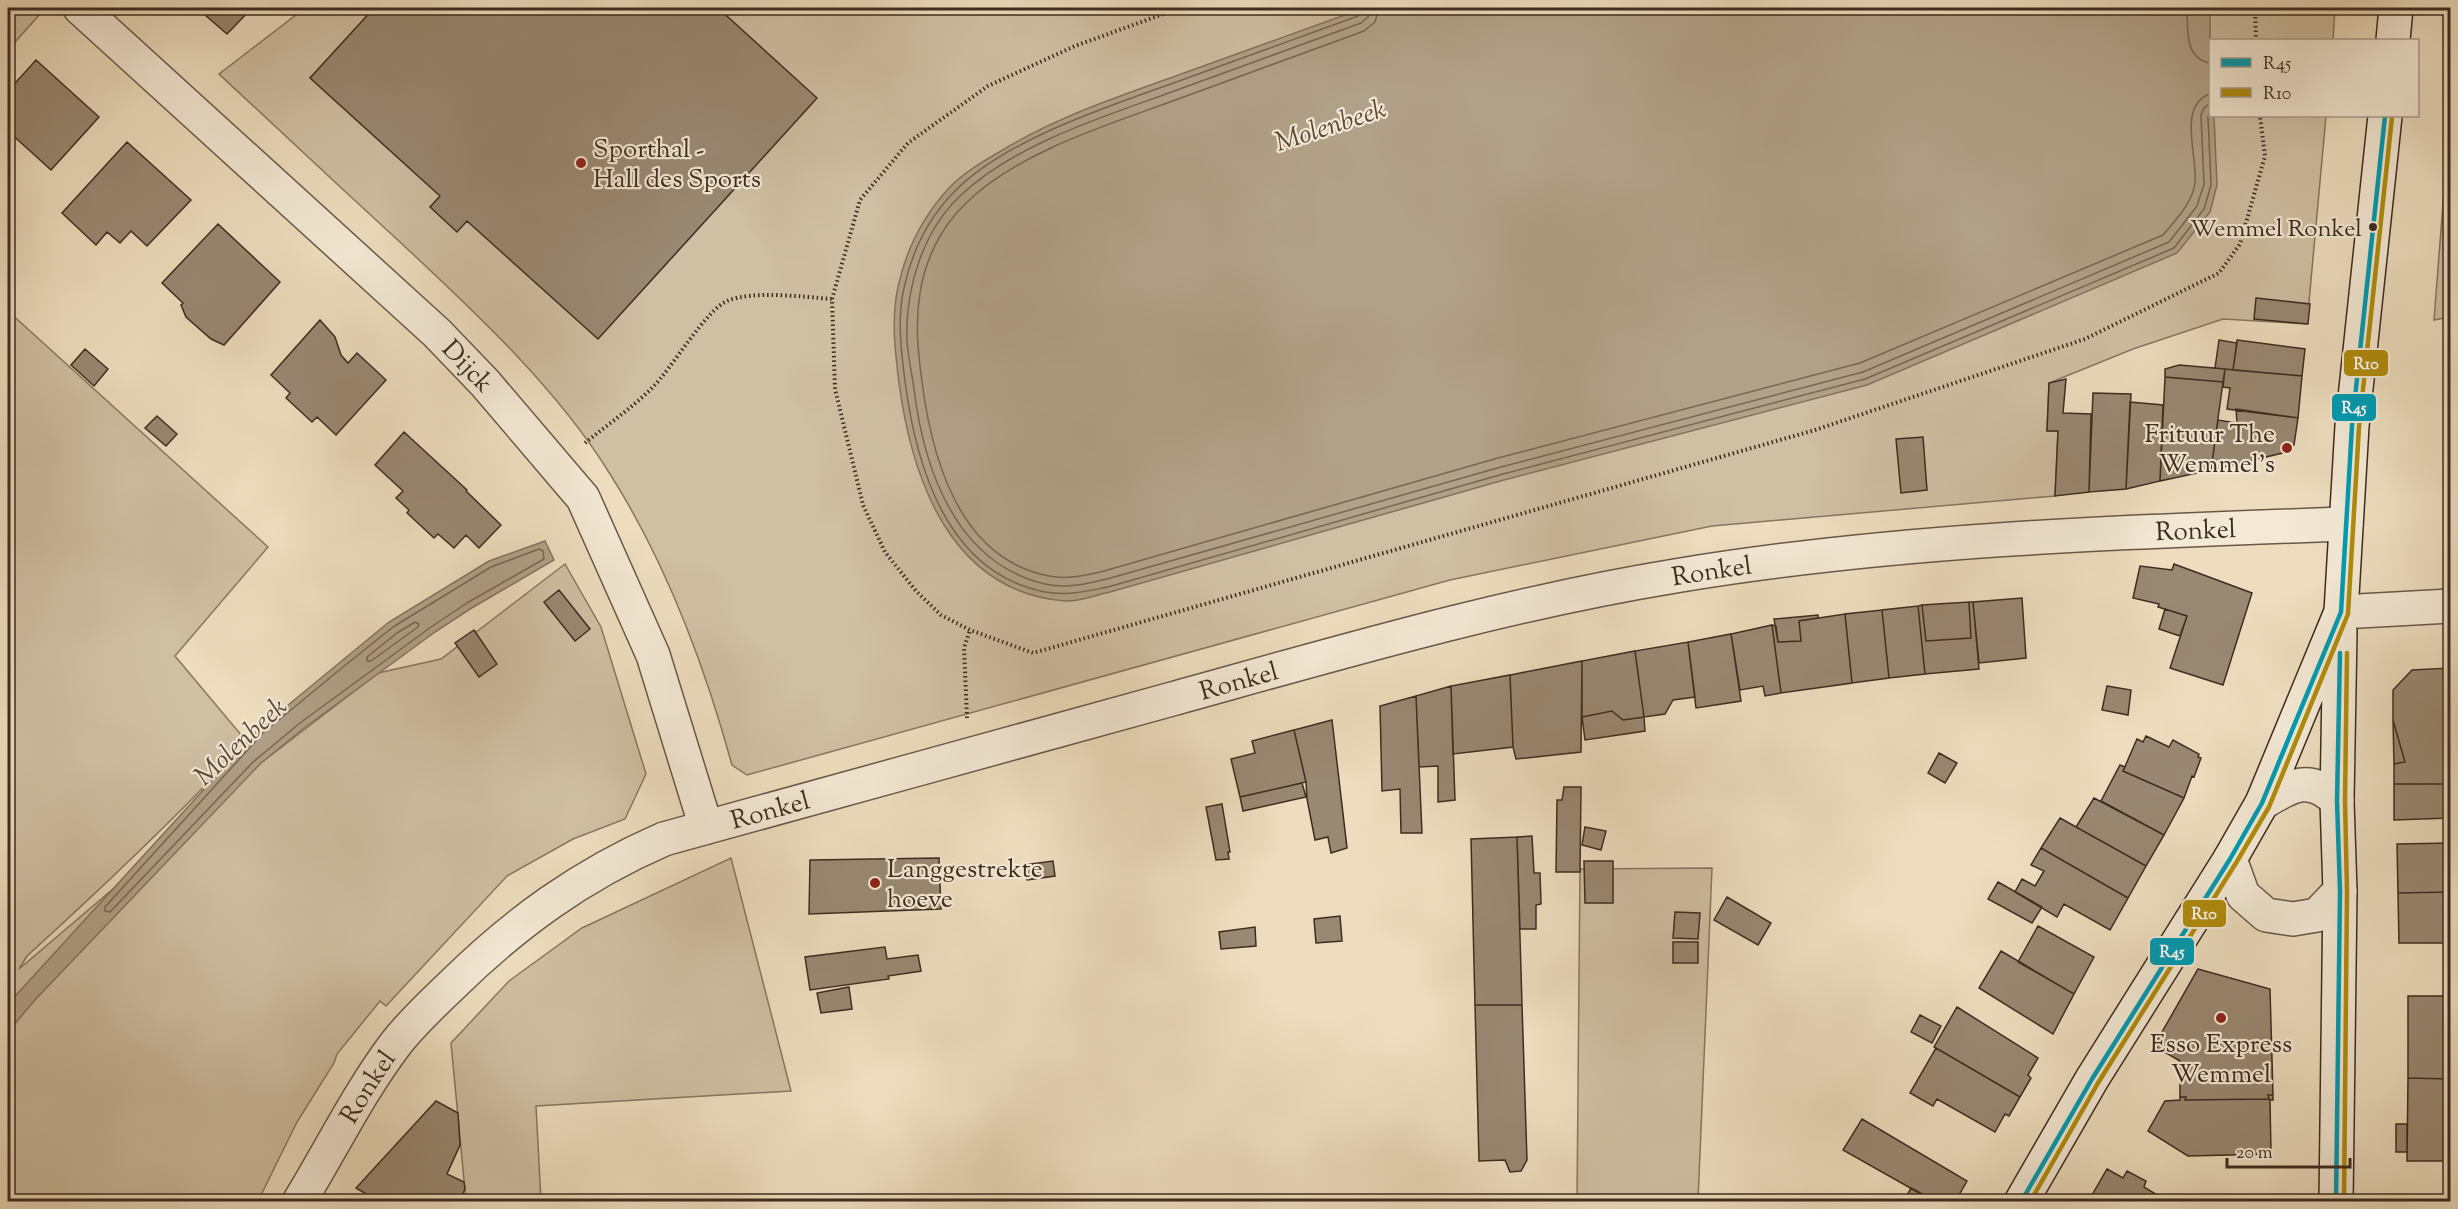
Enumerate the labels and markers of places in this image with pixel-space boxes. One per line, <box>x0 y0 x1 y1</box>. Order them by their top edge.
place label: Sporthal - Hall des Sports <box>593 132 761 199</box>
marker: Sporthal - Hall des Sports <box>574 156 588 170</box>
place label: Wemmel Ronkel <box>2190 213 2362 247</box>
marker: Wemmel Ronkel <box>2367 221 2379 233</box>
place label: Frituur The Wemmel's <box>2144 417 2275 484</box>
marker: Frituur The Wemmel's <box>2280 441 2294 455</box>
place label: Langgestrekte hoeve <box>887 852 1043 919</box>
marker: Langgestrekte hoeve <box>868 876 882 890</box>
marker: Esso Express Wemmel <box>2214 1011 2228 1025</box>
place label: Esso Express Wemmel <box>2150 1027 2292 1094</box>

